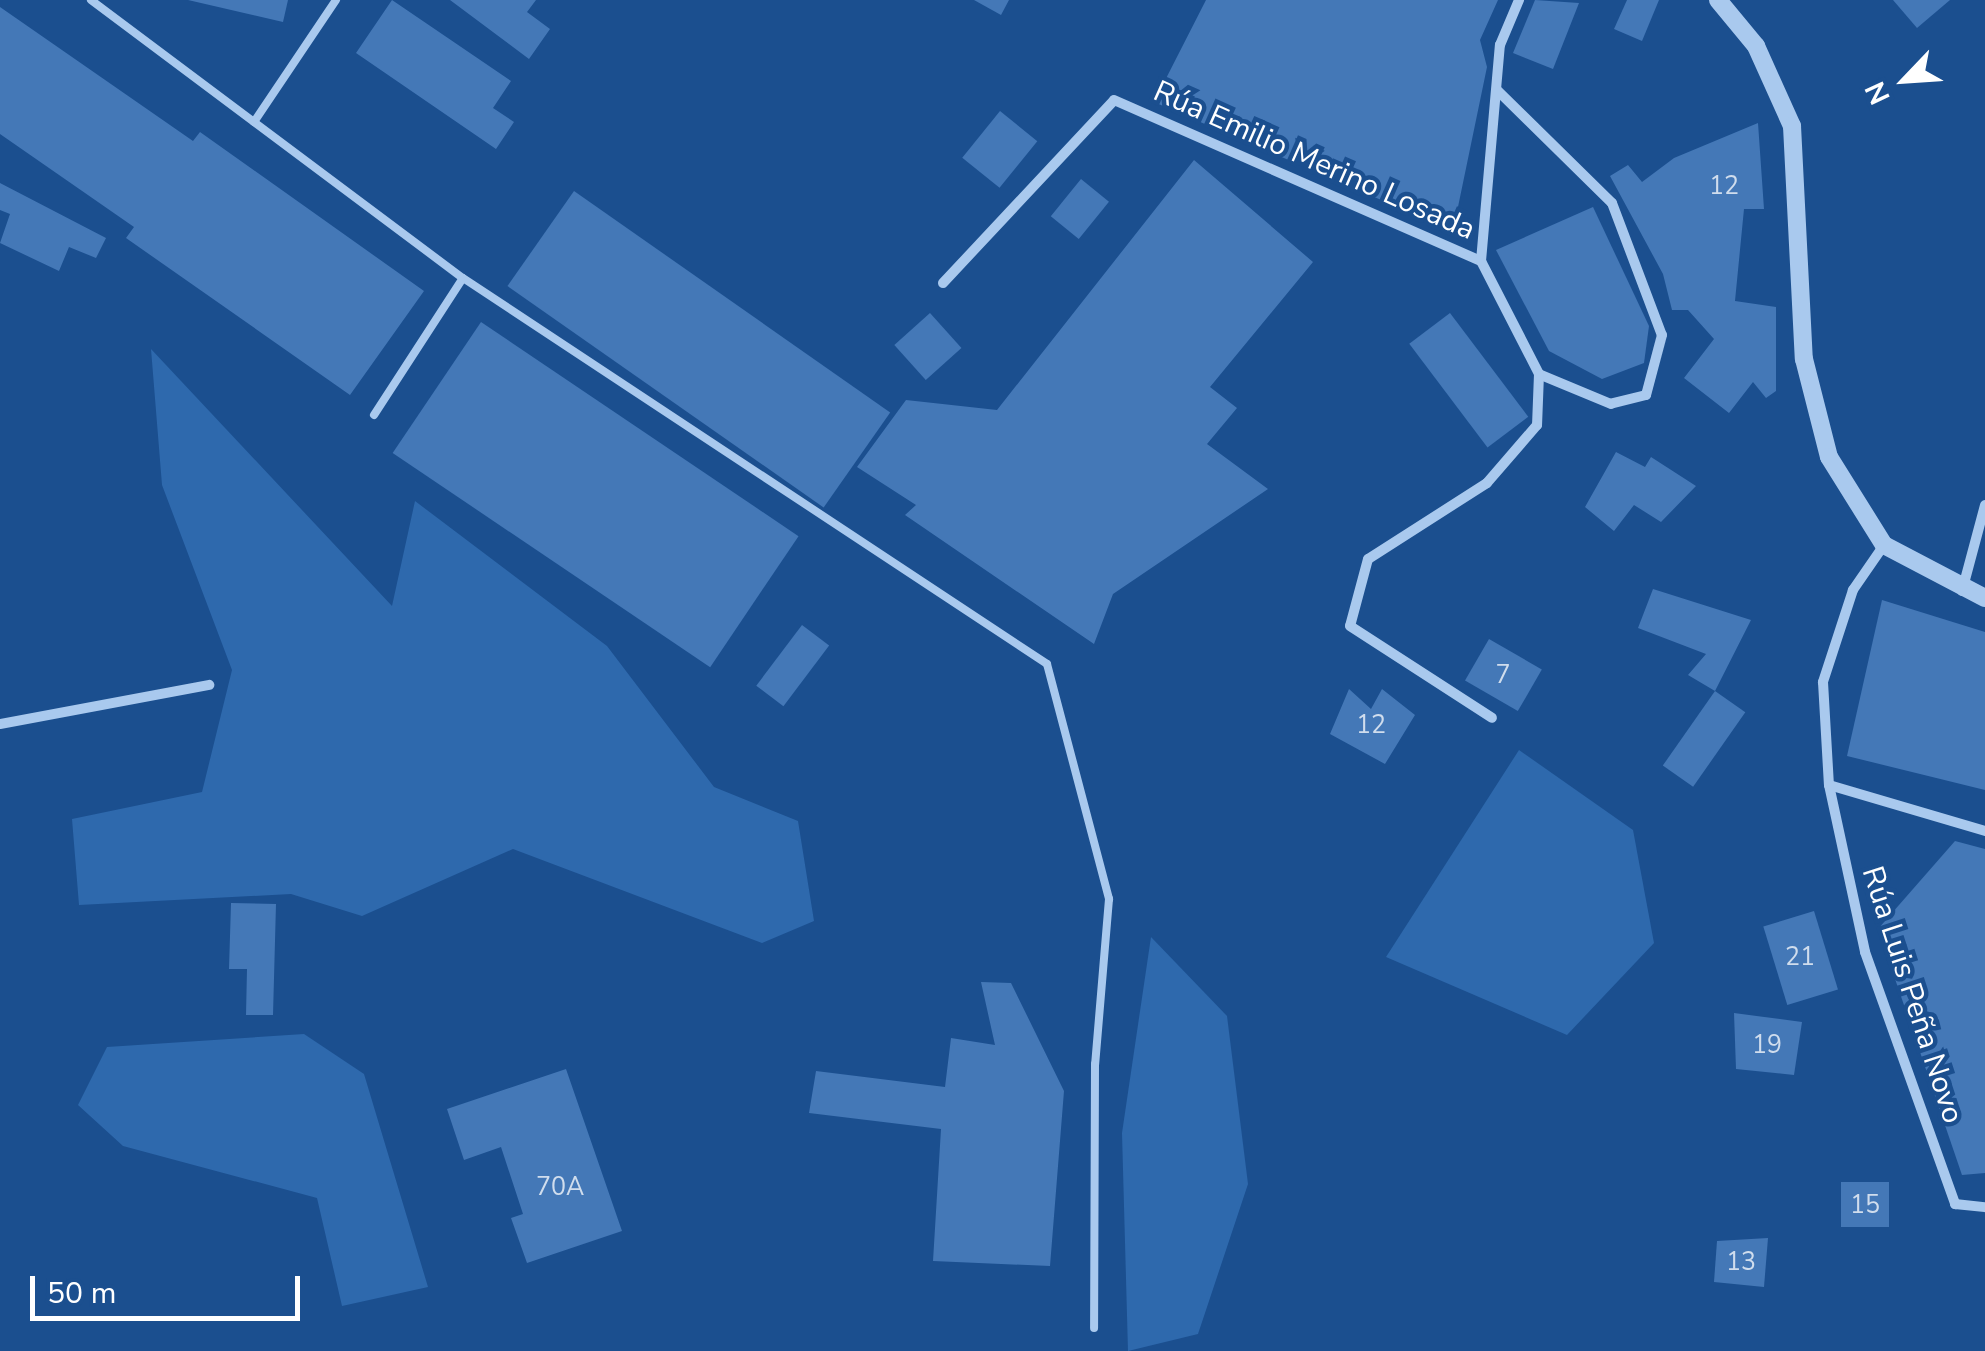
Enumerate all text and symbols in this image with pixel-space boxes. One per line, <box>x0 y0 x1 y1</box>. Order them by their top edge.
north arrow <box>1855 30 1955 130</box>
street label: Rúa Emilio Merino Losada <box>1148 74 1480 248</box>
text: N <box>1856 75 1899 110</box>
house number: 12 <box>1709 171 1739 201</box>
house number: 7 <box>1496 660 1510 690</box>
house number: 12 <box>1356 710 1386 740</box>
street label: Rúa Luis Peña Novo <box>1853 862 1971 1128</box>
house number: 21 <box>1785 942 1815 972</box>
house number: 19 <box>1752 1030 1782 1060</box>
house number: 70A <box>536 1172 584 1202</box>
house number: 15 <box>1850 1190 1880 1220</box>
house number: 13 <box>1726 1247 1756 1277</box>
scale bar <box>35 1256 305 1318</box>
text: 50 m <box>47 1273 116 1314</box>

